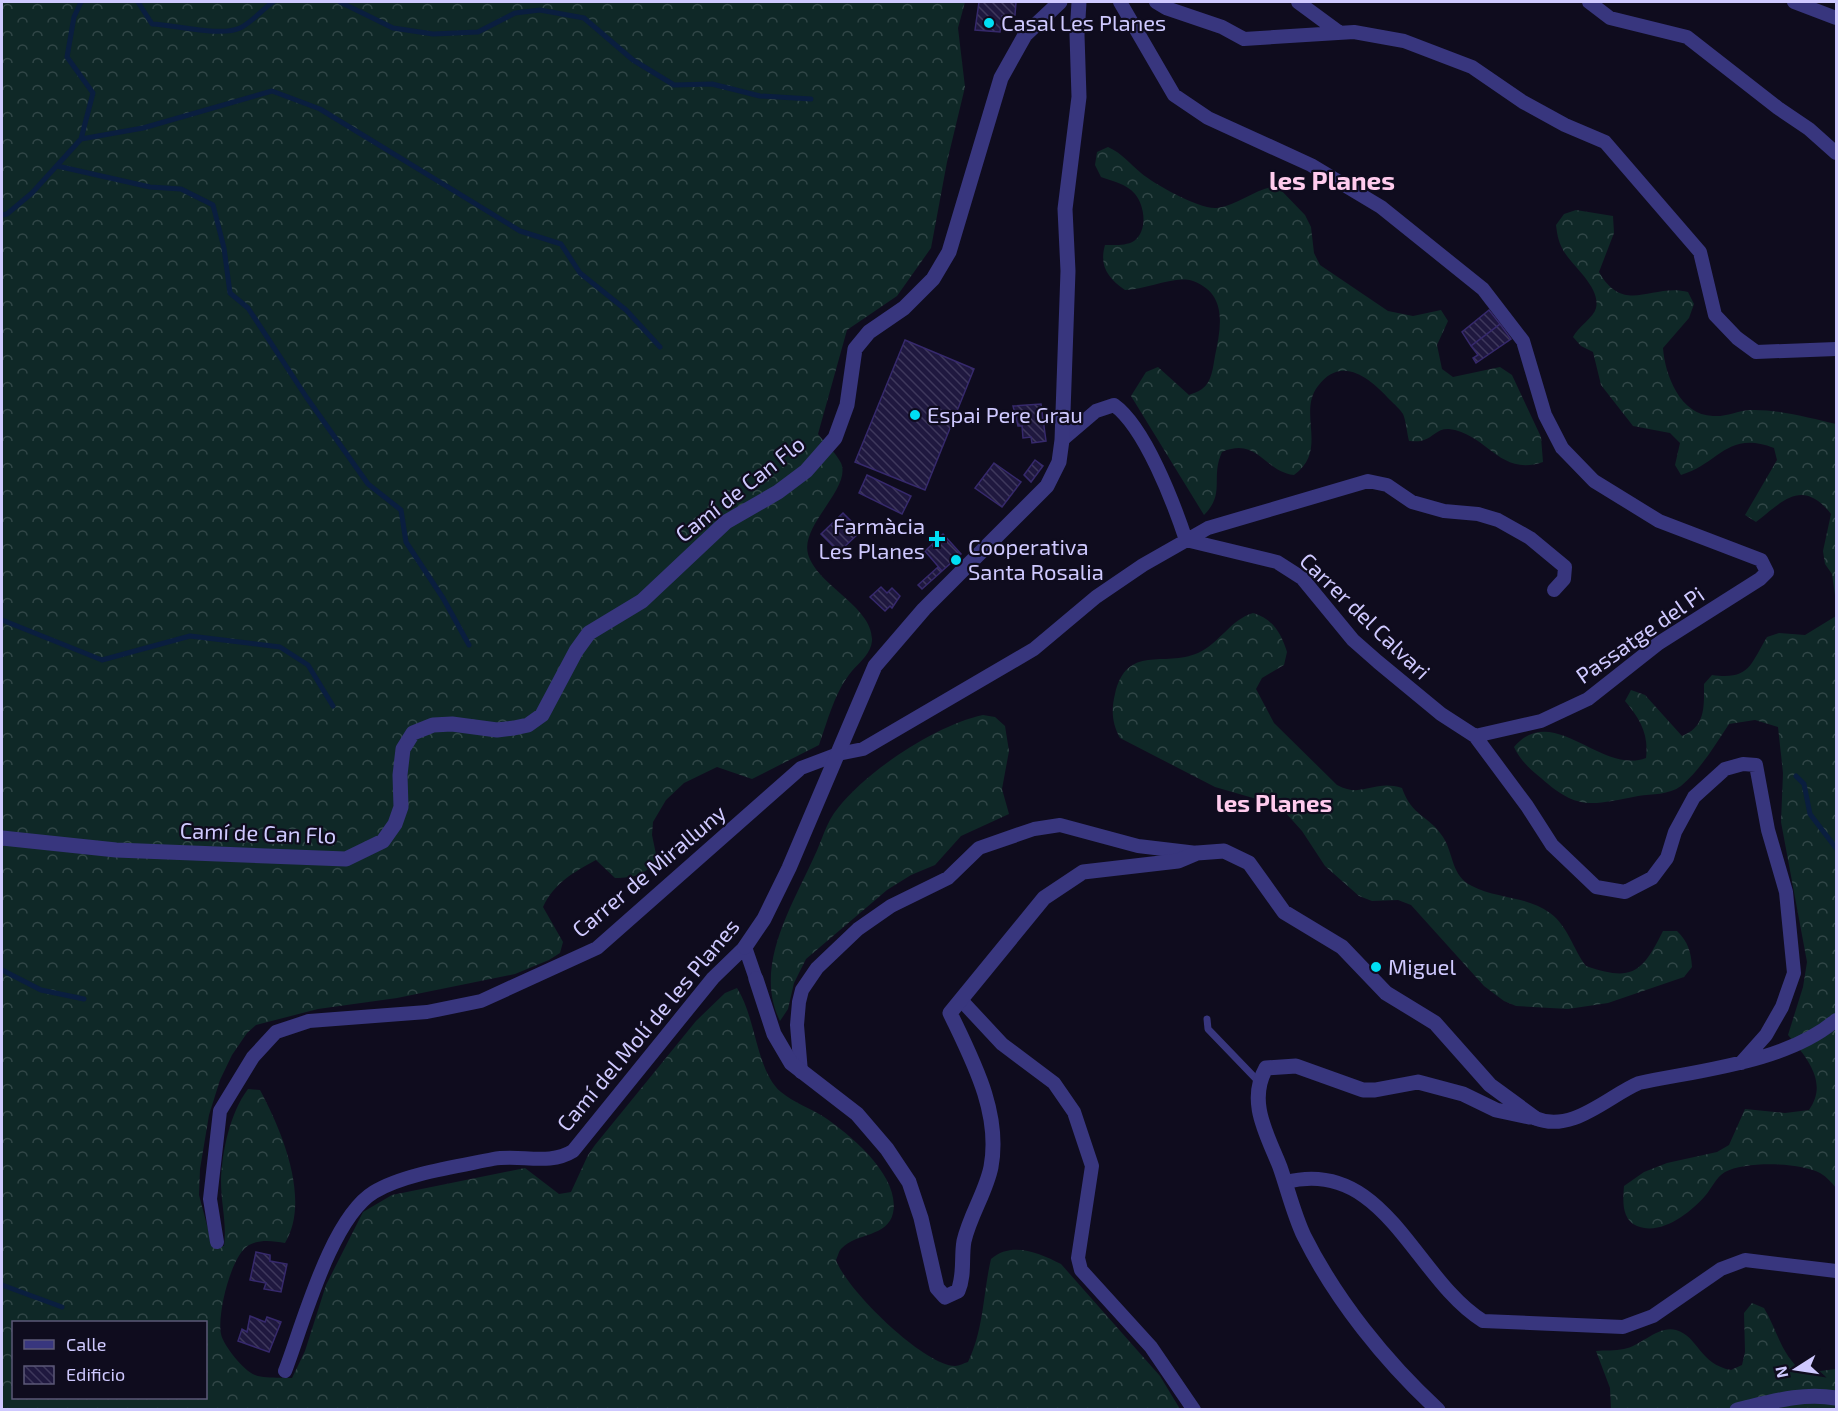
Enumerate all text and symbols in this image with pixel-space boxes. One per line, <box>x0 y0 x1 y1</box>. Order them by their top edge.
place label: Casal Les Planes <box>1001 9 1166 35</box>
marker: Casal Les Planes <box>982 16 996 30</box>
district label: les Planes <box>1269 164 1395 195</box>
place label: Espai Pere Grau <box>927 401 1083 427</box>
marker: Espai Pere Grau <box>908 408 922 422</box>
street label: Camí de Can Flo <box>670 430 809 547</box>
place label: Farmàcia Les Planes <box>818 512 925 563</box>
marker: Farmàcia Les Planes <box>930 532 944 546</box>
place label: Cooperativa Santa Rosalia <box>968 533 1104 584</box>
street label: Carrer del Calvari <box>1295 547 1436 684</box>
marker: Cooperativa Santa Rosalia <box>949 553 963 567</box>
street label: Passatge del Pi <box>1570 580 1708 688</box>
district label: les Planes <box>1216 788 1332 817</box>
street label: Carrer de Miralluny <box>566 798 731 942</box>
street label: Camí de Can Flo <box>179 816 337 848</box>
street label: Camí del Molí de les Planes <box>551 913 744 1136</box>
place label: Miguel <box>1388 953 1456 979</box>
marker: Miguel <box>1369 960 1383 974</box>
legend <box>12 1321 207 1399</box>
text: Calle <box>66 1333 107 1355</box>
north arrow <box>1766 1339 1826 1399</box>
text: Edificio <box>66 1363 125 1385</box>
text: N <box>1770 1365 1791 1380</box>

